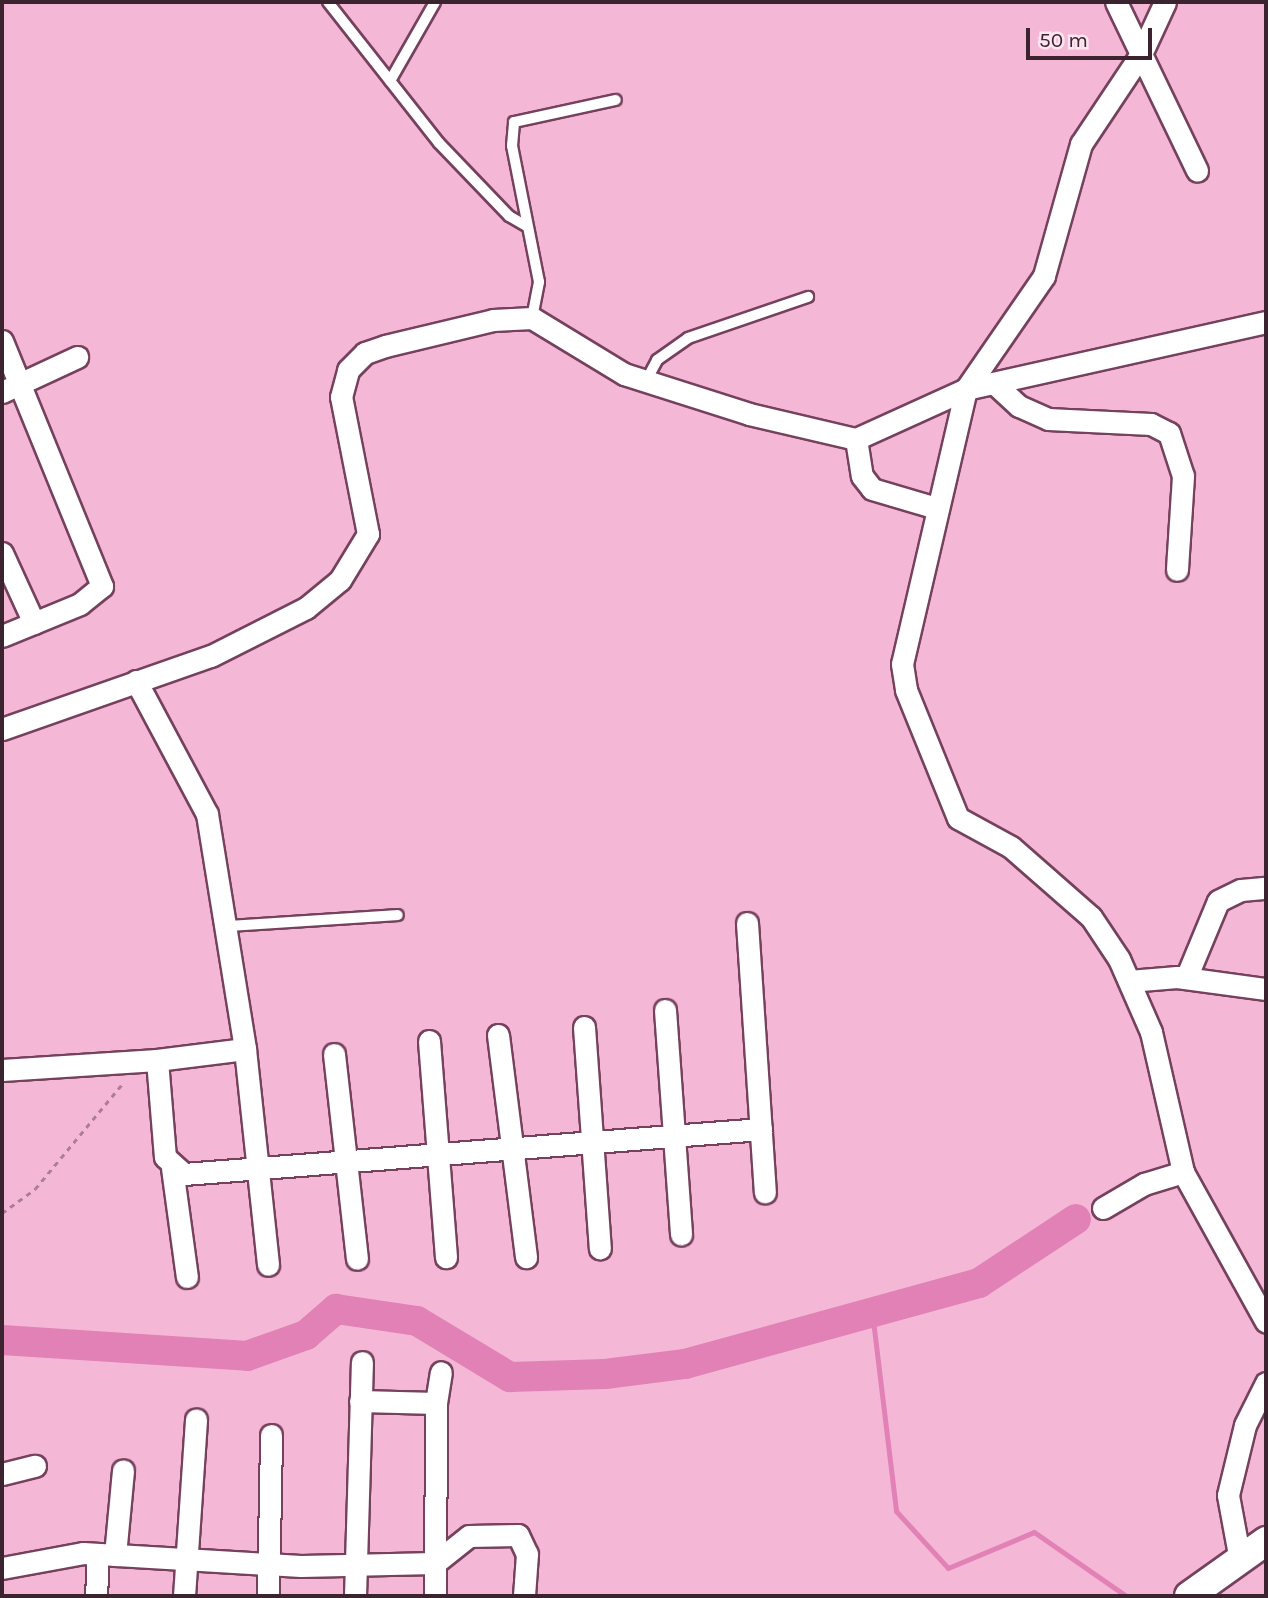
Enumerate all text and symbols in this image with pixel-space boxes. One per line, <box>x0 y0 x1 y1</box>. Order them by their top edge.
scale bar <box>1030 14 1156 58</box>
text: 50 m <box>1039 28 1088 52</box>

